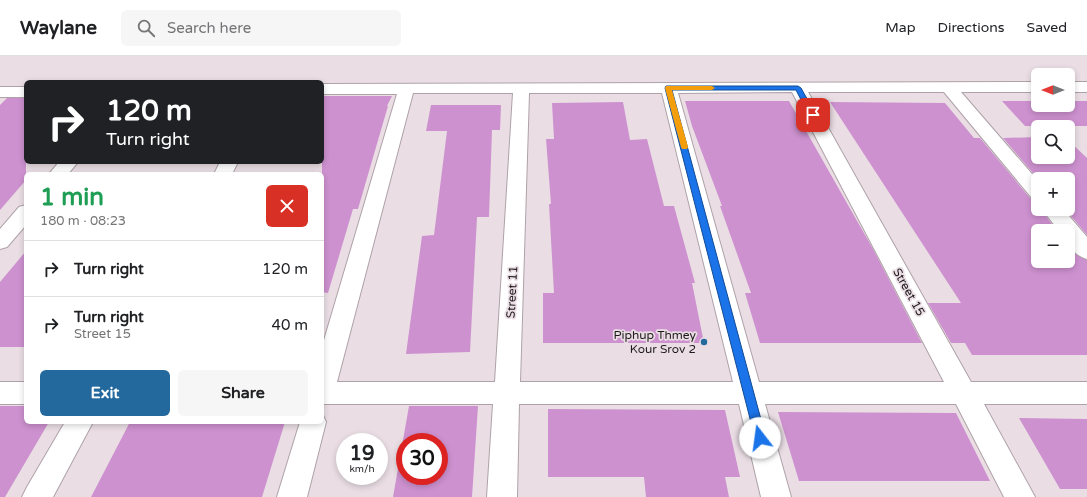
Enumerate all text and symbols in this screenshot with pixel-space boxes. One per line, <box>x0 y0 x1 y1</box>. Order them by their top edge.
search box <box>121 10 401 46</box>
text: Waylane <box>20 17 97 39</box>
icon: search <box>135 17 157 39</box>
text: Search here <box>167 19 251 37</box>
text: Map <box>885 19 916 36</box>
text: Directions <box>938 19 1005 36</box>
text: Saved <box>1027 19 1067 36</box>
north arrow <box>1031 68 1075 112</box>
map controls <box>1031 68 1075 268</box>
text: 120 m <box>106 94 192 128</box>
icon: right <box>40 96 92 148</box>
pin <box>796 98 830 132</box>
icon: arrive <box>802 104 824 126</box>
button: search <box>1031 120 1075 164</box>
text: Turn right <box>106 128 190 150</box>
button: + <box>1031 172 1075 216</box>
text: 1 min <box>40 183 104 212</box>
button: close <box>266 185 308 227</box>
text: 180 m · 08:23 <box>40 213 126 229</box>
button: − <box>1031 224 1075 268</box>
icon: right <box>40 258 62 280</box>
text: Turn right <box>74 260 144 278</box>
text: 120 m <box>262 260 308 278</box>
street label: Street 11 <box>504 265 520 319</box>
street label: Street 15 <box>890 266 928 318</box>
text: Turn right <box>74 308 144 326</box>
icon: right <box>40 314 62 336</box>
text: 40 m <box>271 316 308 334</box>
text: Street 15 <box>74 326 131 342</box>
place label: Piphup Thmey Kour Srov 2 <box>613 328 697 356</box>
marker: Piphup Thmey Kour Srov 2 <box>699 337 709 347</box>
button: Exit <box>40 370 170 416</box>
button: Share <box>178 370 308 416</box>
position arrow <box>739 417 781 459</box>
speed limit sign: 30 <box>396 433 448 485</box>
text: 19 <box>349 442 375 466</box>
text: km/h <box>349 463 375 475</box>

